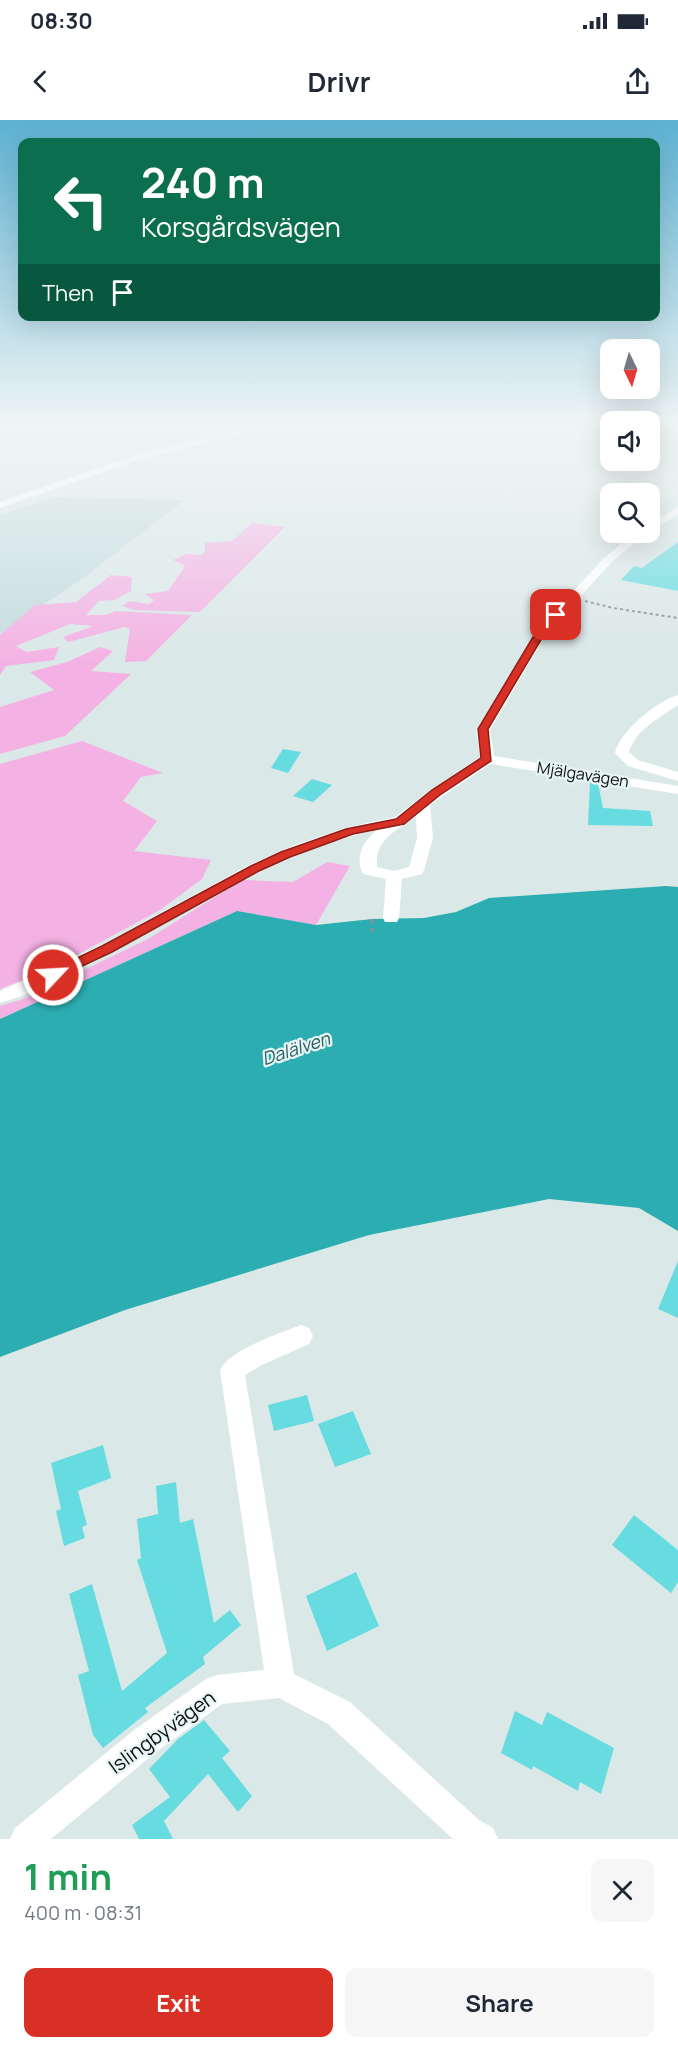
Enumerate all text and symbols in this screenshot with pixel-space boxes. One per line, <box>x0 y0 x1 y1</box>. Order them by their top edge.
text: 08:30 <box>30 6 93 36</box>
text: Drivr <box>308 63 370 100</box>
icon: back <box>24 65 57 98</box>
icon: share <box>621 65 654 98</box>
text: 240 m <box>141 153 265 211</box>
icon: left <box>42 162 120 240</box>
text: Korsgårdsvägen <box>141 208 341 245</box>
icon: arrive <box>106 276 139 309</box>
text: Then <box>42 278 94 308</box>
north arrow <box>600 339 660 399</box>
map controls <box>600 339 660 543</box>
button: sound <box>600 411 660 471</box>
button: search <box>600 483 660 543</box>
pin <box>530 589 581 640</box>
icon: arrive <box>539 598 572 631</box>
street label: Mjälgavägen <box>535 756 631 792</box>
position arrow <box>21 943 85 1007</box>
water label: Dalälven <box>259 1025 334 1070</box>
street label: Islingbyvägen <box>103 1684 221 1780</box>
text: 1 min <box>24 1852 112 1901</box>
button: close <box>591 1859 654 1922</box>
text: 400 m · 08:31 <box>24 1899 142 1926</box>
button: Exit <box>24 1968 333 2037</box>
button: Share <box>345 1968 654 2037</box>

